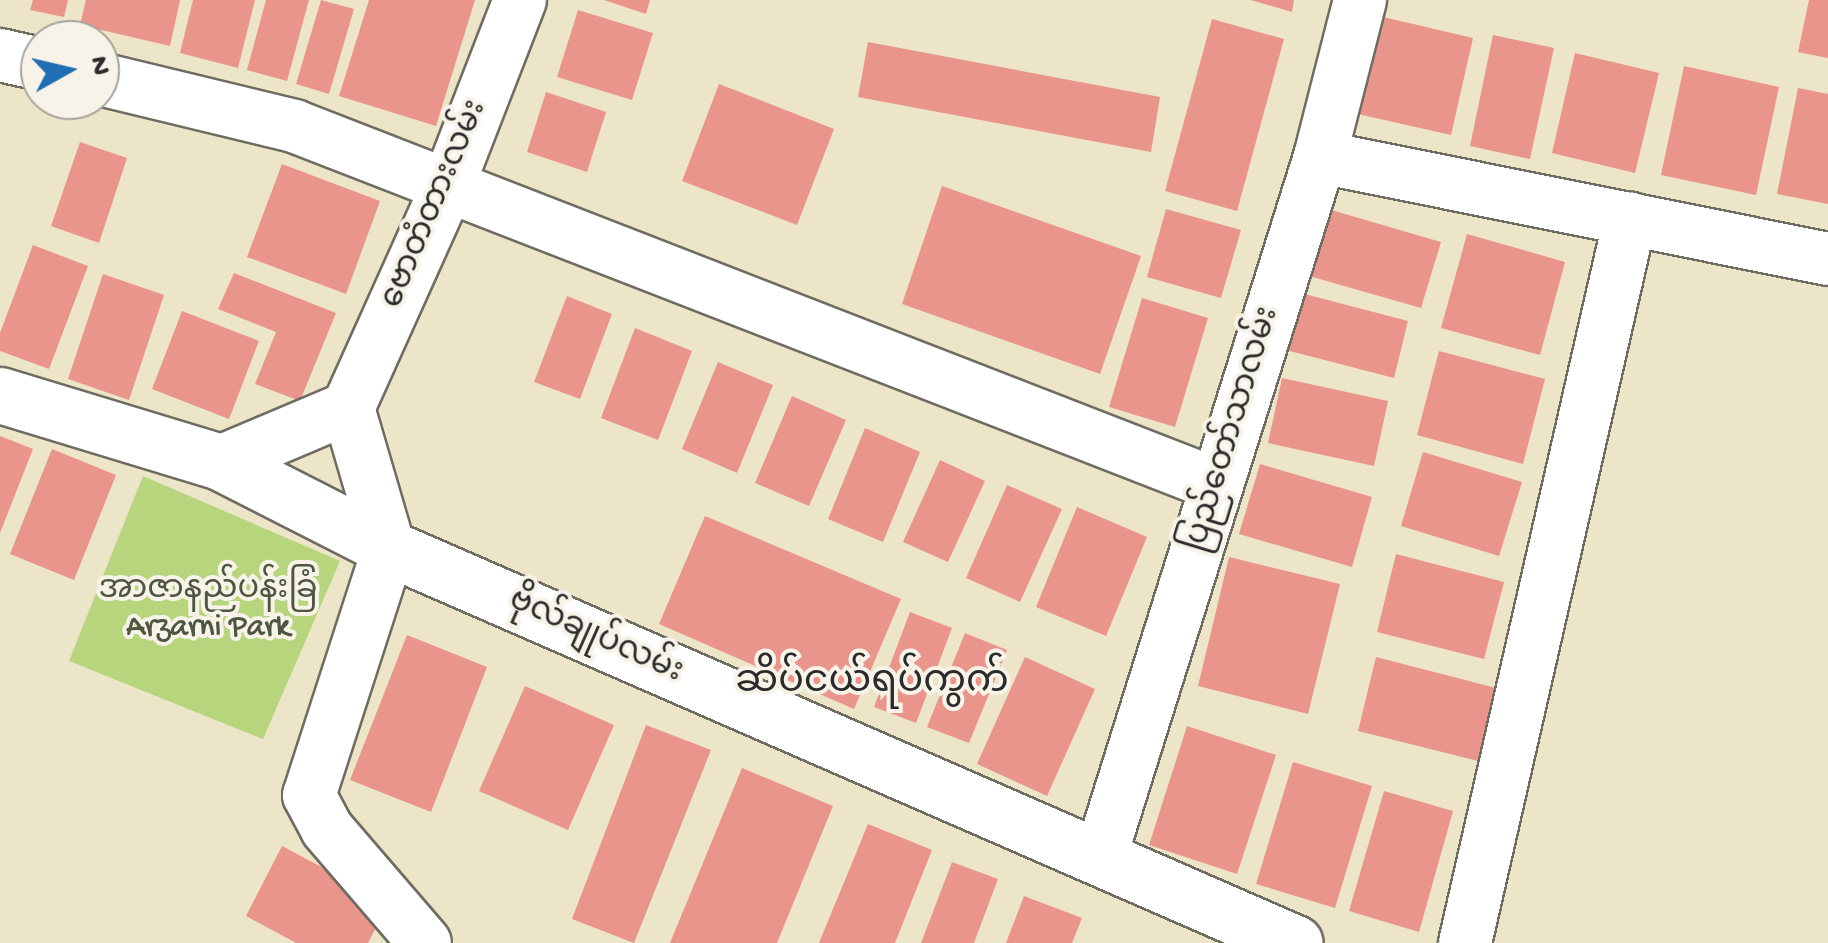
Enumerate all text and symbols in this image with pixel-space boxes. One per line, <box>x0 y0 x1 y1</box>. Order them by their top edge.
north arrow <box>20 20 120 120</box>
text: N <box>81 55 116 77</box>
street label: ဗောတံတားလမ်း <box>375 95 497 315</box>
street label: ပြည်တော်သာလမ်း <box>1178 303 1290 557</box>
park label: အာဇာနည်ပန်းခြံ Arzarni Park <box>99 573 317 648</box>
street label: ဗိုလ်ချုပ်လမ်း <box>502 583 688 693</box>
district label: ဆိပ်ငယ်ရပ်ကွက် <box>735 662 1009 708</box>

